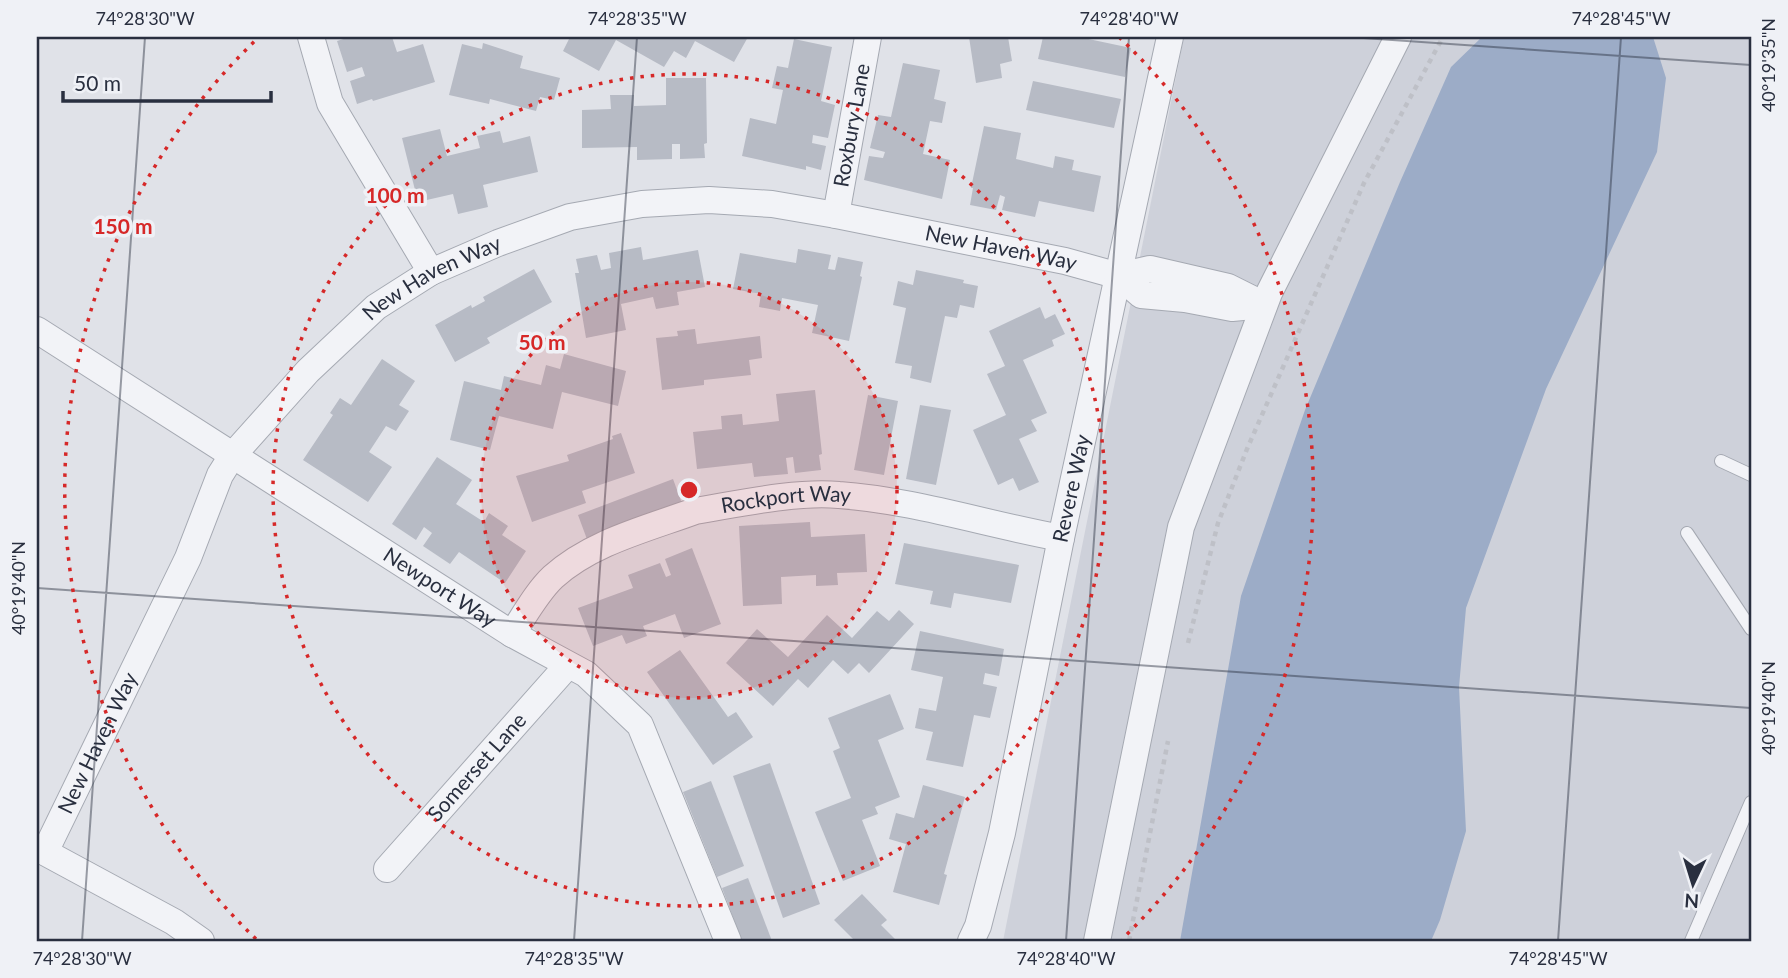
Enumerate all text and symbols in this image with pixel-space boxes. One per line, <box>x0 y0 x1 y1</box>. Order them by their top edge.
text: 74°28'30"W <box>95 7 195 29</box>
text: 74°28'35"W <box>587 7 687 29</box>
text: 74°28'40"W <box>1079 7 1179 29</box>
text: 74°28'45"W <box>1571 7 1671 29</box>
text: 40°19'35"N <box>1757 18 1779 112</box>
scale bar <box>63 60 271 104</box>
street label: Roxbury Lane <box>827 61 874 189</box>
text: 50 m <box>74 70 121 95</box>
text: 100 m <box>365 182 425 207</box>
text: 150 m <box>93 213 153 238</box>
street label: New Haven Way <box>923 219 1080 275</box>
street label: New Haven Way <box>356 229 504 324</box>
text: 50 m <box>518 329 566 354</box>
street label: Revere Way <box>1046 432 1094 545</box>
centre of rings <box>677 478 701 502</box>
street label: Rockport Way <box>719 480 852 517</box>
text: 40°19'40"N <box>7 541 29 635</box>
street label: Newport Way <box>379 541 502 632</box>
text: 40°19'40"N <box>1757 661 1779 755</box>
street label: New Haven Way <box>52 668 142 817</box>
street label: Somerset Lane <box>422 707 531 826</box>
north arrow <box>1658 848 1728 918</box>
text: N <box>1684 889 1700 913</box>
text: 74°28'30"W <box>32 947 132 969</box>
text: 74°28'35"W <box>524 947 624 969</box>
text: 74°28'40"W <box>1016 947 1116 969</box>
text: 74°28'45"W <box>1508 947 1608 969</box>

